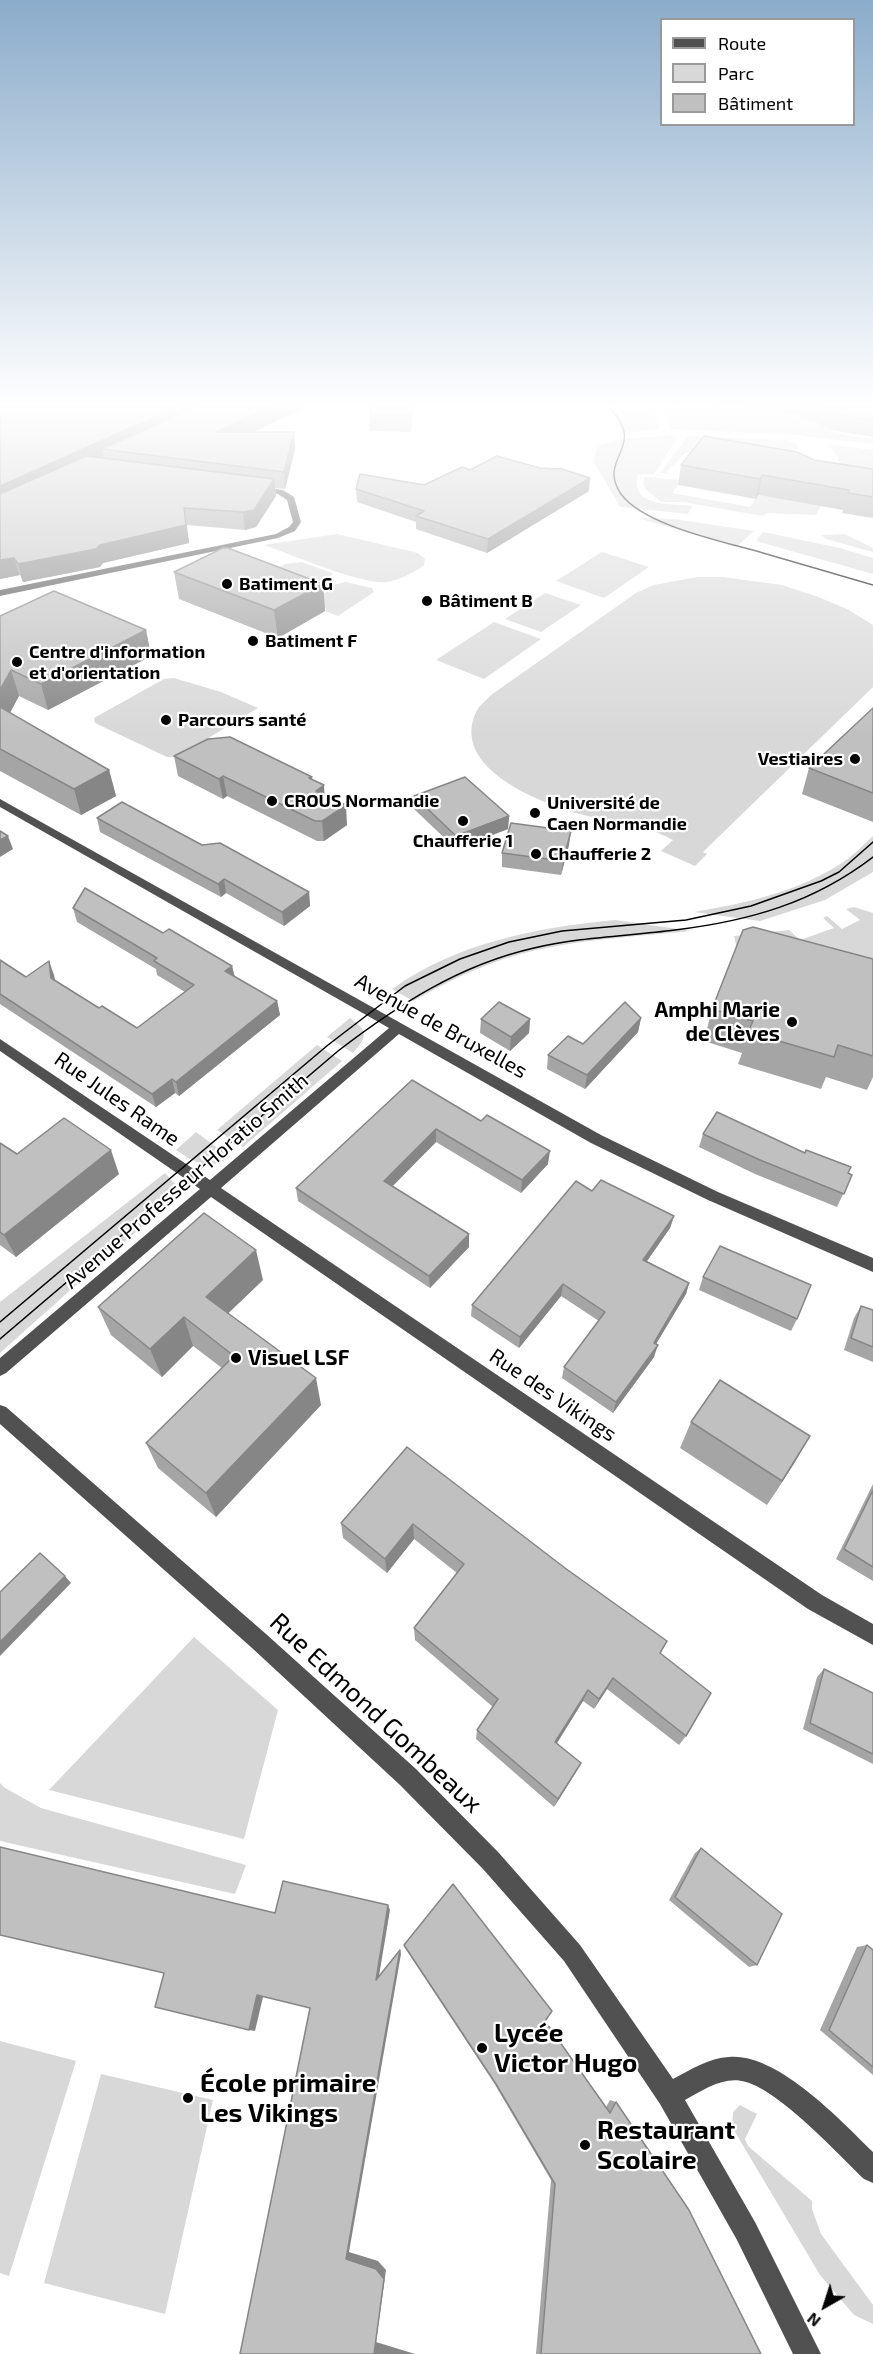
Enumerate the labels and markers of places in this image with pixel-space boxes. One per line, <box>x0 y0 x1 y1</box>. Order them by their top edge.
place label: Batiment G <box>239 573 333 595</box>
marker: Batiment G <box>220 577 234 591</box>
place label: Bâtiment B <box>439 590 533 612</box>
marker: Bâtiment B <box>420 594 434 608</box>
place label: Batiment F <box>265 630 357 652</box>
marker: Batiment F <box>246 634 260 648</box>
place label: Centre d'information et d'orientation <box>29 641 205 684</box>
marker: Centre d'information et d'orientation <box>10 655 24 669</box>
place label: Parcours santé <box>178 709 306 731</box>
marker: Parcours santé <box>159 713 173 727</box>
place label: Vestiaires <box>758 748 843 770</box>
marker: Vestiaires <box>848 752 862 766</box>
place label: CROUS Normandie <box>284 790 439 812</box>
place label: Université de Caen Normandie <box>547 792 687 834</box>
marker: CROUS Normandie <box>265 794 279 808</box>
marker: Université de Caen Normandie <box>528 806 542 820</box>
marker: Chaufferie 1 <box>456 814 470 828</box>
place label: Chaufferie 1 <box>413 830 513 852</box>
place label: Chaufferie 2 <box>548 843 651 865</box>
marker: Chaufferie 2 <box>529 847 543 861</box>
place label: Amphi Marie de Clèves <box>654 997 780 1047</box>
marker: Amphi Marie de Clèves <box>785 1015 799 1029</box>
place label: Visuel LSF <box>248 1345 349 1371</box>
marker: Visuel LSF <box>229 1351 243 1365</box>
place label: Lycée Victor Hugo <box>494 2017 637 2078</box>
marker: Lycée Victor Hugo <box>475 2041 489 2055</box>
place label: École primaire Les Vikings <box>200 2067 377 2128</box>
marker: École primaire Les Vikings <box>181 2091 195 2105</box>
place label: Restaurant Scolaire <box>597 2114 735 2176</box>
marker: Restaurant Scolaire <box>578 2138 592 2152</box>

